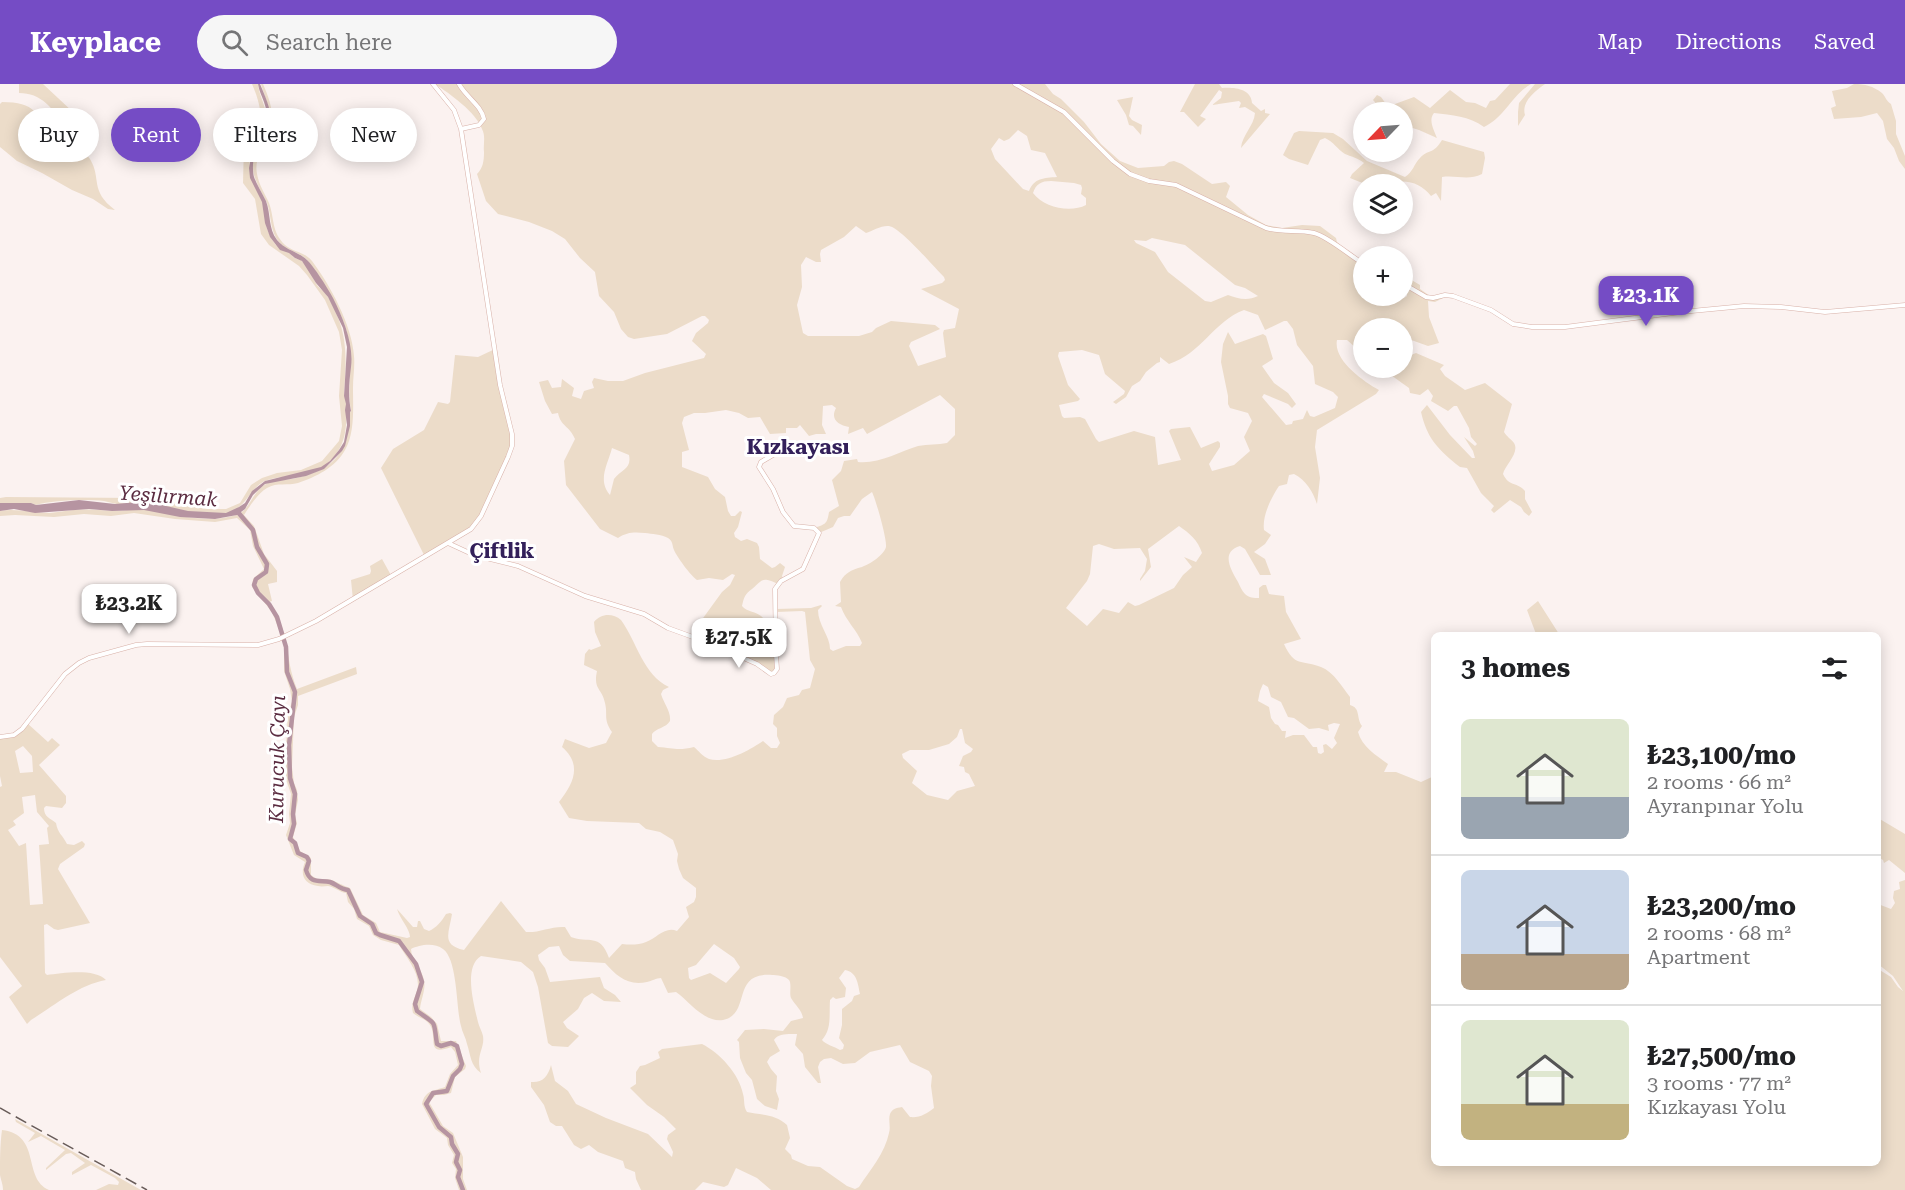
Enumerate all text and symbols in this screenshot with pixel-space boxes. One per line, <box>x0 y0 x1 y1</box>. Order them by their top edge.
search box <box>197 15 617 69</box>
text: Keyplace <box>30 26 161 59</box>
icon: search <box>218 26 251 59</box>
text: Search here <box>266 30 392 55</box>
text: Map <box>1598 30 1642 54</box>
text: Directions <box>1675 30 1781 54</box>
text: Saved <box>1814 30 1875 54</box>
north arrow <box>1353 102 1413 162</box>
map controls <box>1353 102 1413 378</box>
chip: Buy <box>18 108 99 162</box>
chip: Rent <box>111 108 201 162</box>
chip: Filters <box>213 108 318 162</box>
chip: New <box>330 108 417 162</box>
button: layers <box>1353 174 1413 234</box>
button: + <box>1353 246 1413 306</box>
pin: ₺23.1K <box>1597 276 1695 327</box>
text: ₺23.1K <box>1613 283 1679 307</box>
button: − <box>1353 318 1413 378</box>
district label: Kızkayası <box>747 435 850 459</box>
water label: Yeşilırmak <box>118 481 218 511</box>
district label: Çiftlik <box>470 539 535 563</box>
pin: ₺23.2K <box>80 584 178 635</box>
text: ₺23.2K <box>96 591 162 615</box>
pin: ₺27.5K <box>690 618 788 669</box>
text: ₺27.5K <box>706 625 772 649</box>
icon: filters <box>1818 652 1851 685</box>
text: 3 homes <box>1461 653 1570 683</box>
water label: Kurucuk Çayı <box>264 695 290 824</box>
text: ₺23,100/mo <box>1647 740 1796 770</box>
icon: home <box>1509 743 1581 815</box>
text: 2 rooms · 66 m² <box>1647 770 1791 794</box>
text: Ayranpınar Yolu <box>1647 794 1804 818</box>
text: ₺23,200/mo <box>1647 891 1796 921</box>
icon: home <box>1509 894 1581 966</box>
text: 2 rooms · 68 m² <box>1647 921 1791 945</box>
text: Apartment <box>1647 945 1750 969</box>
text: ₺27,500/mo <box>1647 1041 1796 1071</box>
icon: home <box>1509 1044 1581 1116</box>
text: 3 rooms · 77 m² <box>1647 1071 1791 1095</box>
text: Kızkayası Yolu <box>1647 1095 1786 1119</box>

